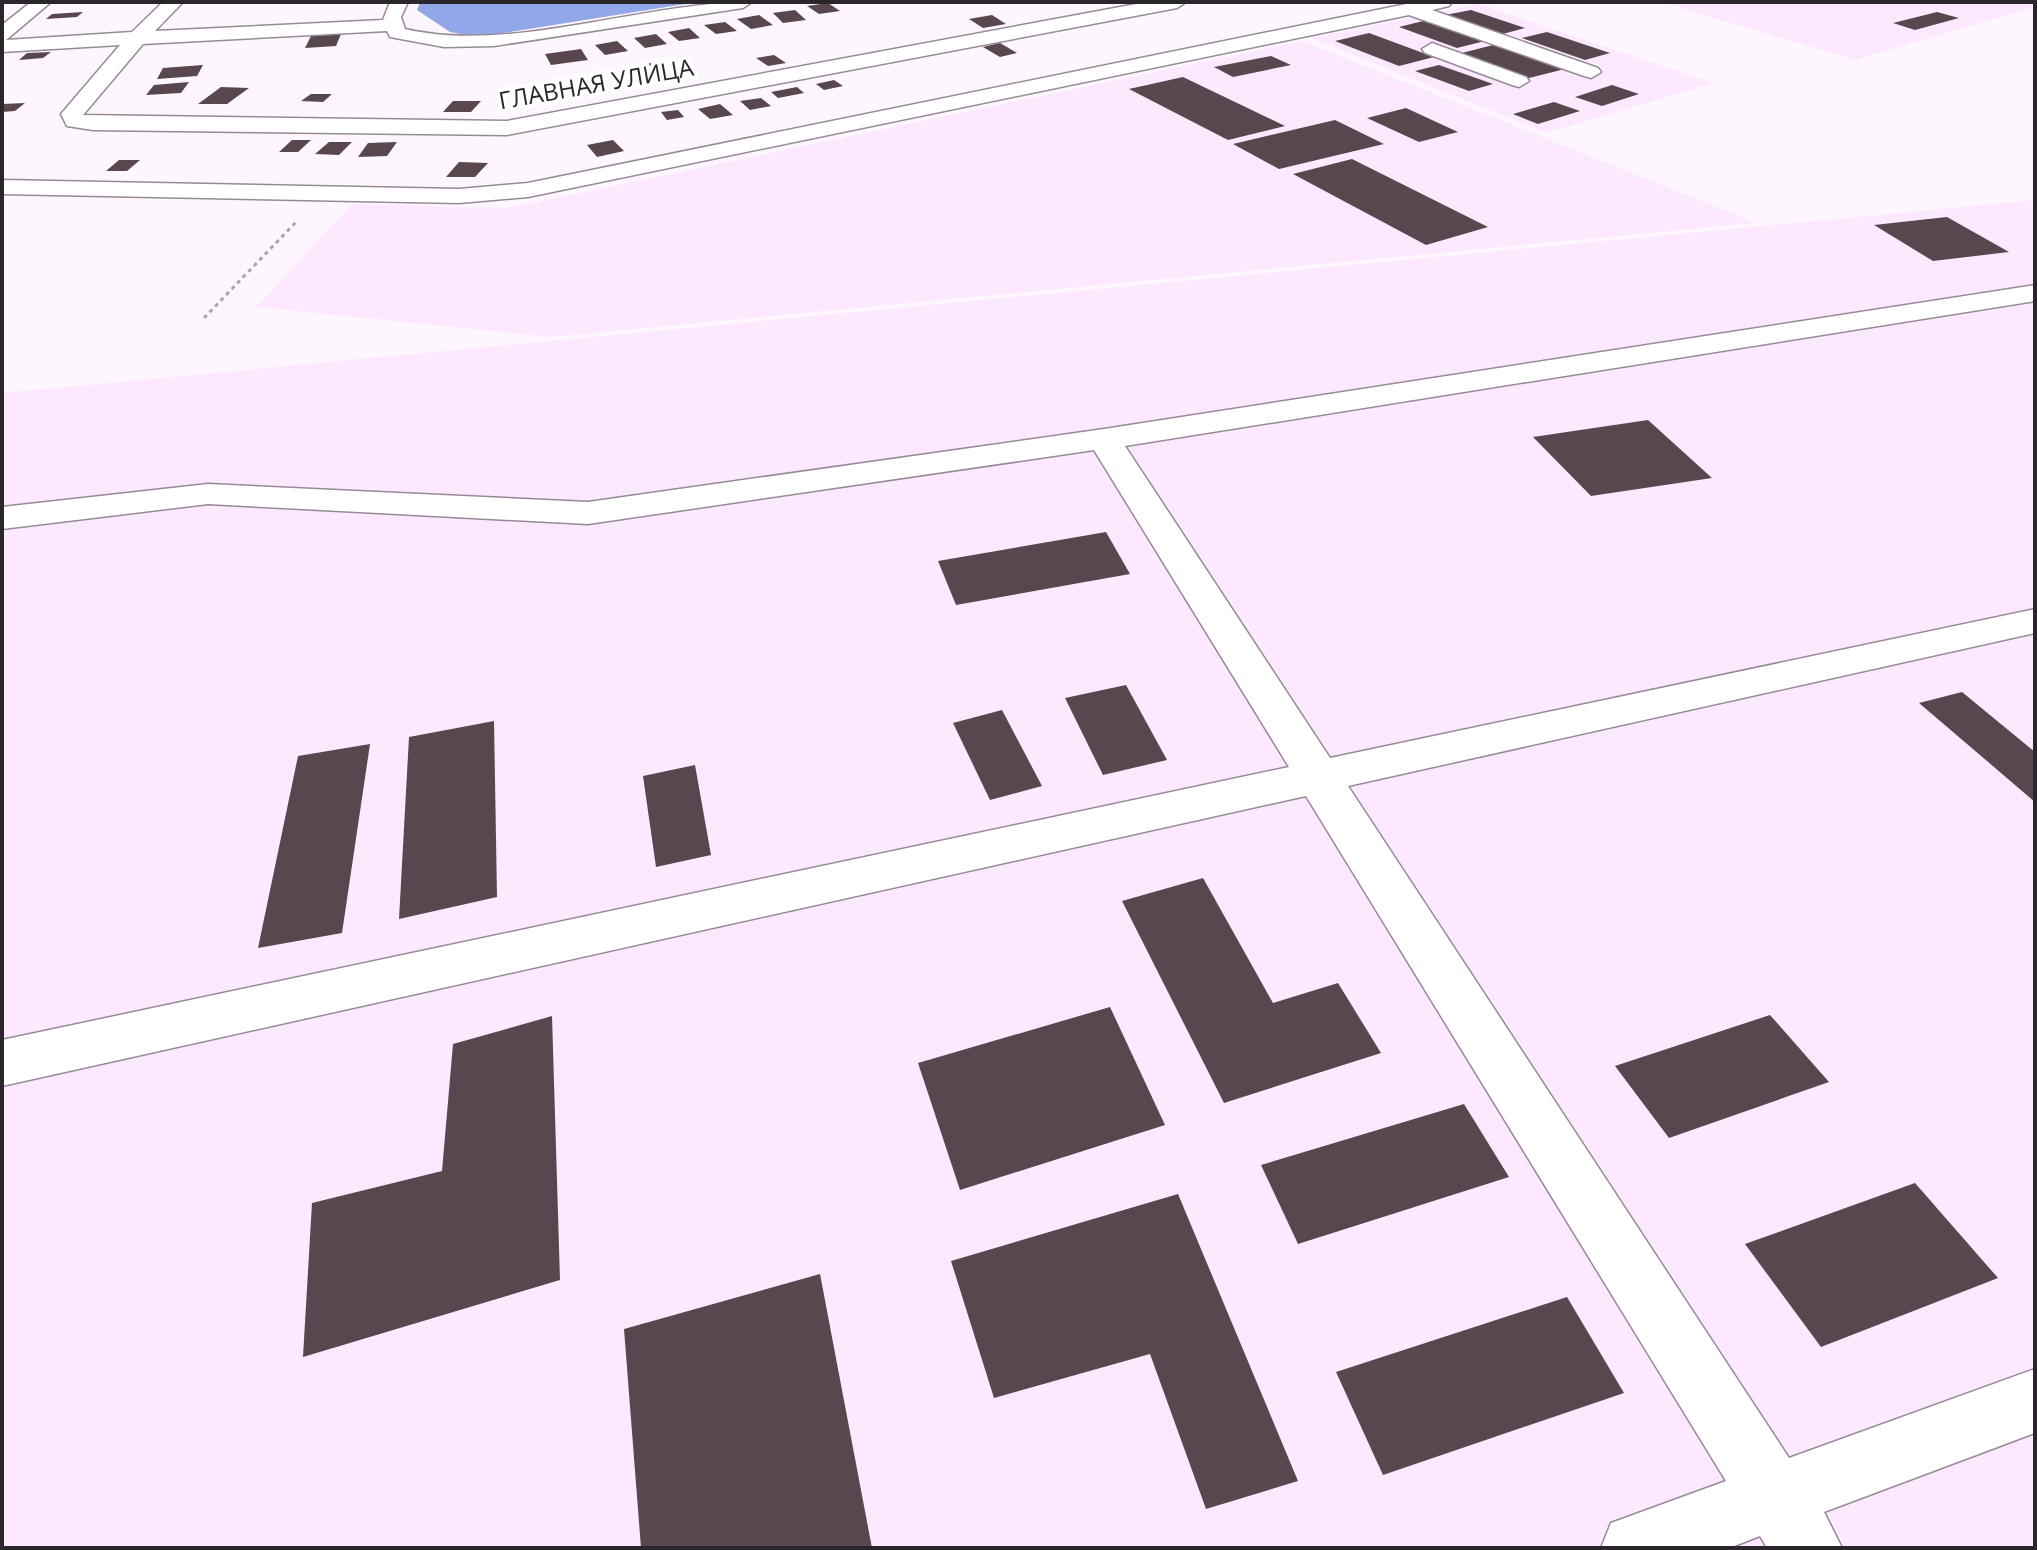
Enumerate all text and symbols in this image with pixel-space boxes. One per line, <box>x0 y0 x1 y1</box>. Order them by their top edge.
street label: ГЛАВНАЯ УЛИЦА <box>496 49 697 116</box>

